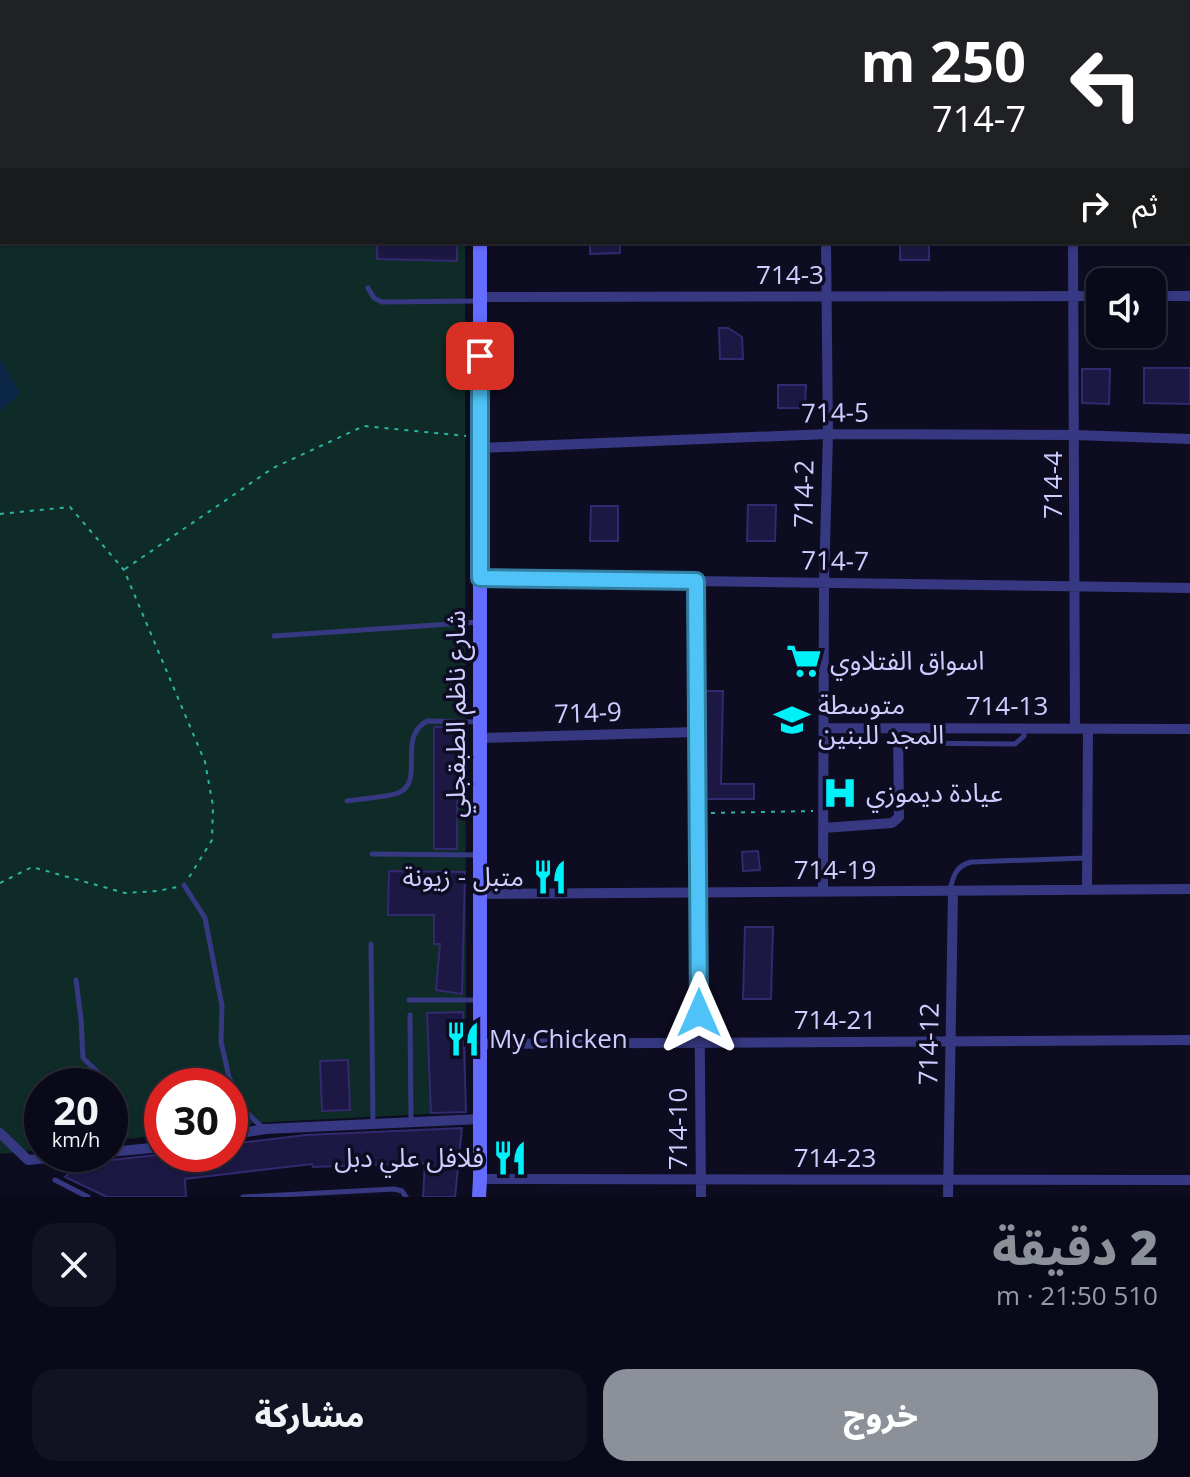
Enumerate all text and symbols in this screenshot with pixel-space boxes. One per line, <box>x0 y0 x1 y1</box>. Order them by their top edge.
text: 250 m <box>860 22 1026 98</box>
icon: left <box>1054 32 1158 136</box>
text: 714-7 <box>932 94 1026 143</box>
icon: right <box>1072 184 1116 228</box>
text: ثم <box>1132 184 1158 225</box>
street label: 714-3 <box>756 256 824 292</box>
map controls <box>1086 268 1166 348</box>
button: sound <box>1086 268 1166 348</box>
pin <box>446 322 514 390</box>
icon: arrive <box>458 334 502 378</box>
street label: 714-5 <box>801 393 869 431</box>
street label: 714-4 <box>1034 451 1070 519</box>
street label: 714-2 <box>784 460 822 528</box>
street label: 714-7 <box>801 541 869 579</box>
street label: شارع ناظم الطبقجلي <box>437 610 476 818</box>
supermarket icon: اسواق الفتلاوي <box>785 642 823 680</box>
place label: اسواق الفتلاوي <box>830 642 984 681</box>
place label: متوسطة المجد للبنين <box>818 686 944 752</box>
street label: 714-13 <box>966 687 1048 723</box>
street label: 714-9 <box>553 693 622 731</box>
school or university icon: متوسطة المجد للبنين <box>773 701 811 739</box>
hospital icon: عيادة ديموزي <box>821 774 859 812</box>
place label: عيادة ديموزي <box>866 774 1003 813</box>
street label: 714-19 <box>794 851 876 887</box>
place label: متبل - زيونة <box>402 858 524 894</box>
restaurant icon: متبل - زيونة <box>531 858 569 896</box>
position arrow <box>657 971 741 1055</box>
street label: 714-21 <box>794 1001 876 1037</box>
street label: 714-12 <box>909 1002 947 1086</box>
restaurant icon: My Chicken <box>444 1020 482 1058</box>
place label: My Chicken <box>489 1020 628 1056</box>
speed limit sign: 30 <box>144 1068 248 1172</box>
text: 20 <box>53 1082 99 1137</box>
street label: 714-10 <box>659 1088 695 1170</box>
text: km/h <box>52 1126 100 1153</box>
place label: فلافل علي دبل <box>334 1139 484 1178</box>
restaurant icon: فلافل علي دبل <box>491 1139 529 1177</box>
street label: 714-23 <box>794 1139 876 1175</box>
text: 2 دقيقة <box>992 1214 1158 1279</box>
button: close <box>32 1223 116 1307</box>
text: 510 m · 21:50 <box>996 1277 1158 1313</box>
button: مشاركة <box>32 1369 587 1461</box>
button: خروج <box>603 1369 1158 1461</box>

